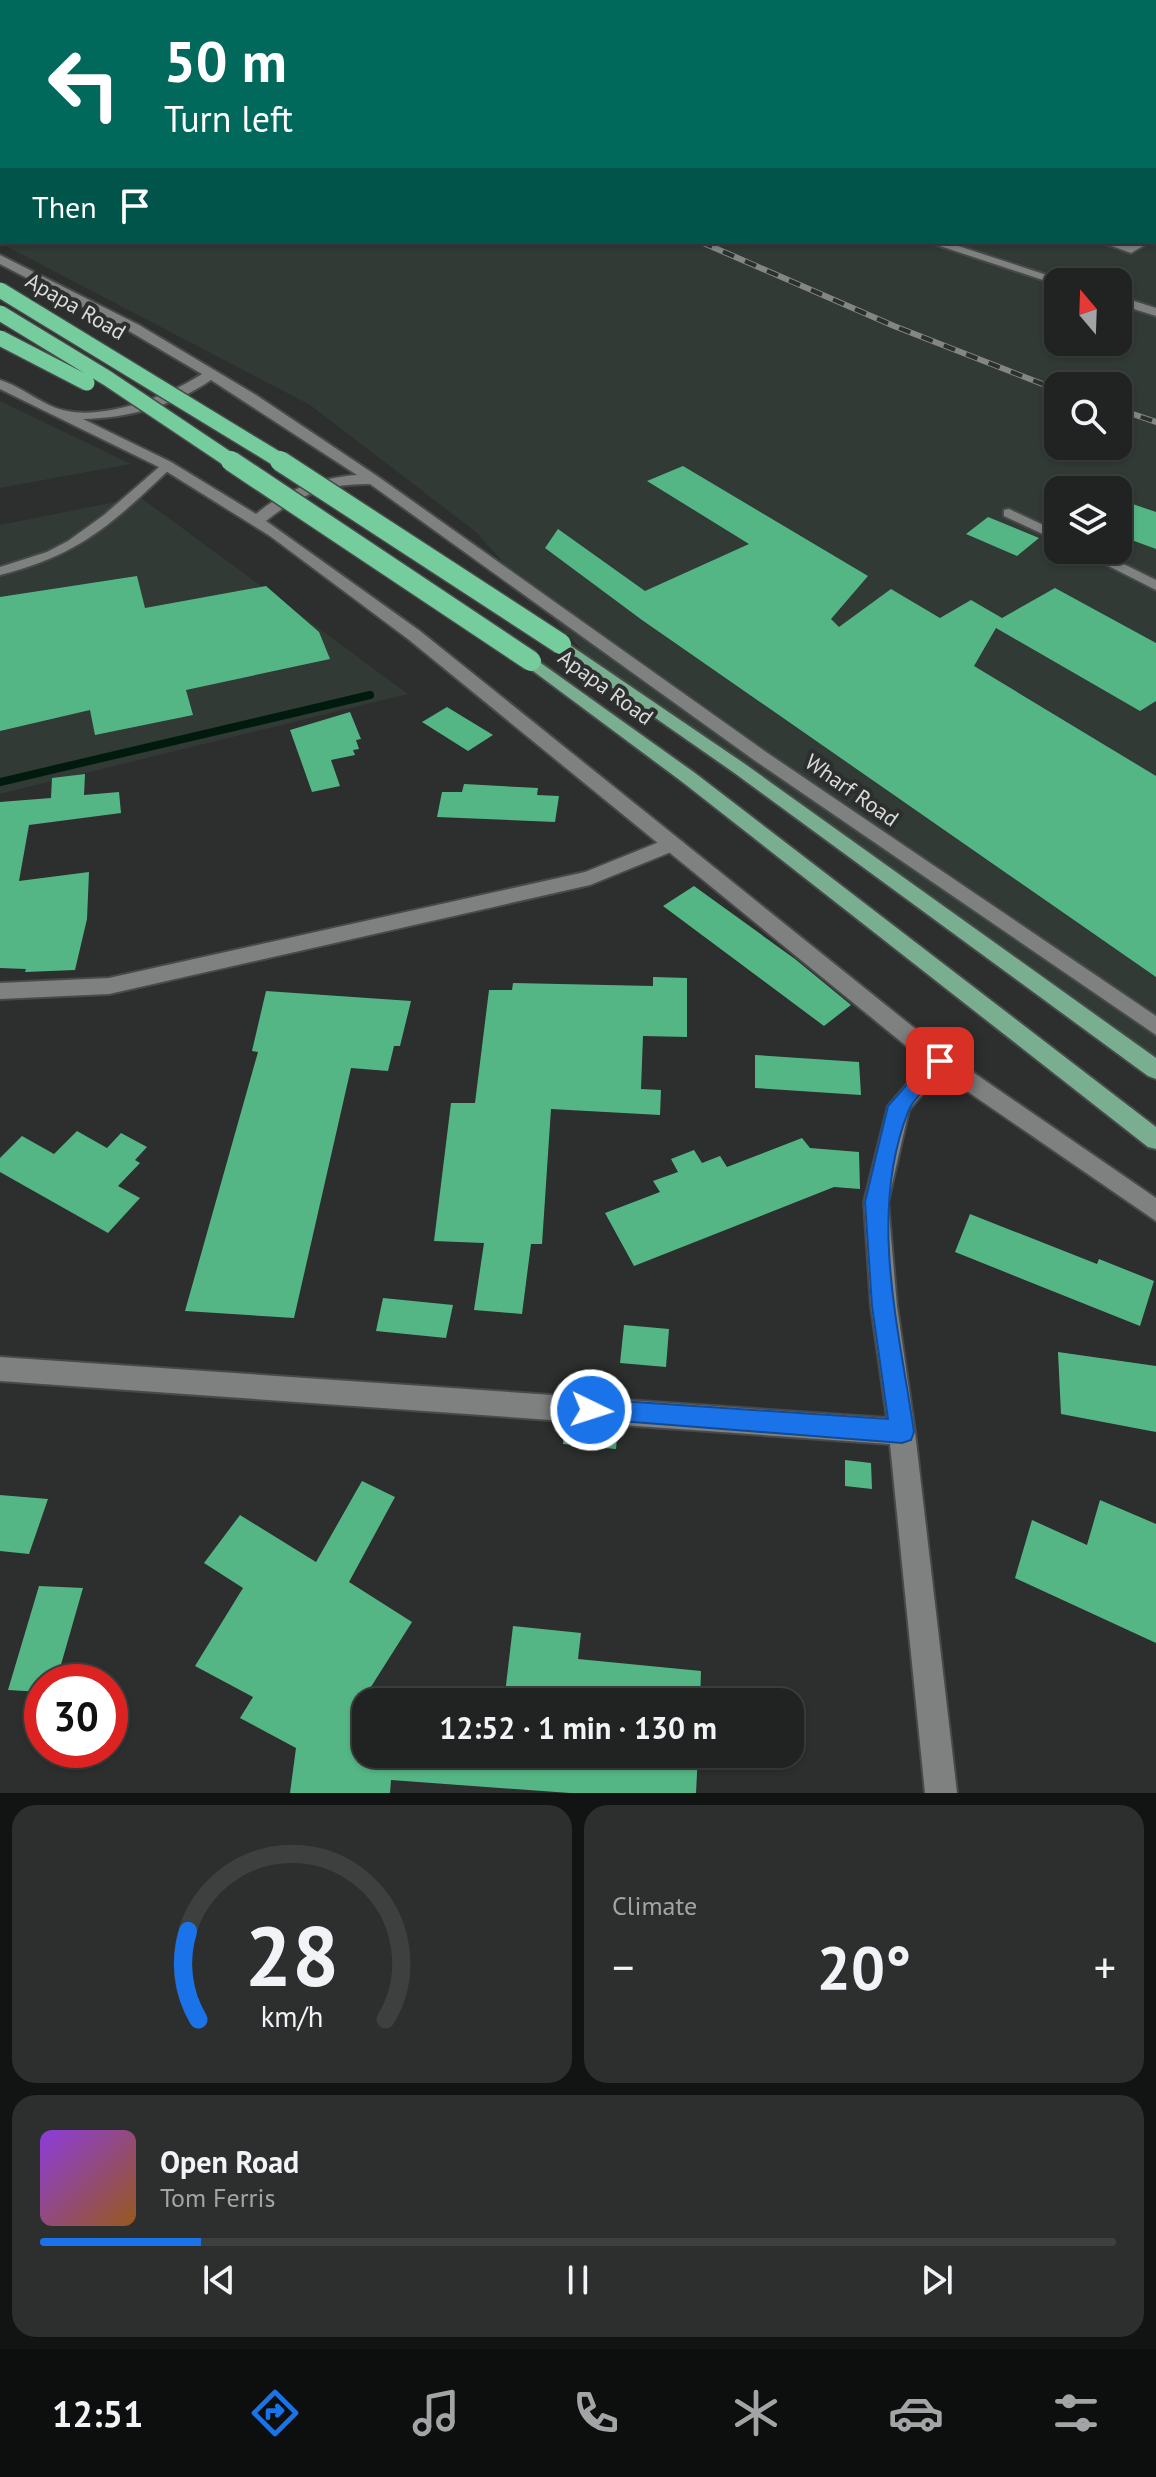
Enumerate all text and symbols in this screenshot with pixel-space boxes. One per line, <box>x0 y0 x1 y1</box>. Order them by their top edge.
text: 50 m <box>164 25 287 97</box>
icon: left <box>32 32 136 136</box>
text: Turn left <box>164 95 293 142</box>
icon: arrive <box>113 184 157 228</box>
text: Then <box>32 187 97 226</box>
street label: Apapa Road <box>21 266 131 346</box>
north arrow <box>1044 268 1132 356</box>
map controls <box>1044 268 1132 564</box>
button: search <box>1044 372 1132 460</box>
button: layers <box>1044 476 1132 564</box>
street label: Apapa Road <box>553 643 659 731</box>
street label: Wharf Road <box>800 748 904 832</box>
pin <box>906 1027 974 1095</box>
icon: arrive <box>918 1039 962 1083</box>
position arrow <box>549 1368 633 1452</box>
speed limit sign: 30 <box>24 1664 128 1768</box>
text: 12:52 · 1 min · 130 m <box>439 1708 717 1747</box>
text: Climate <box>612 1889 697 1922</box>
text: 28 <box>245 1901 339 2009</box>
text: 20° <box>817 1928 911 2006</box>
text: − <box>612 1938 634 1995</box>
text: + <box>1094 1938 1116 1995</box>
text: km/h <box>261 1998 323 2035</box>
text: Open Road <box>160 2142 299 2181</box>
text: Tom Ferris <box>160 2181 275 2214</box>
icon: previous <box>197 2258 241 2302</box>
icon: pause <box>556 2258 600 2302</box>
icon: next <box>915 2258 959 2302</box>
icon: directions <box>247 2385 303 2441</box>
icon: music <box>408 2385 464 2441</box>
icon: phone <box>568 2385 624 2441</box>
icon: climate <box>728 2385 784 2441</box>
icon: car <box>888 2385 944 2441</box>
icon: filters <box>1048 2385 1104 2441</box>
text: 12:51 <box>52 2390 143 2437</box>

